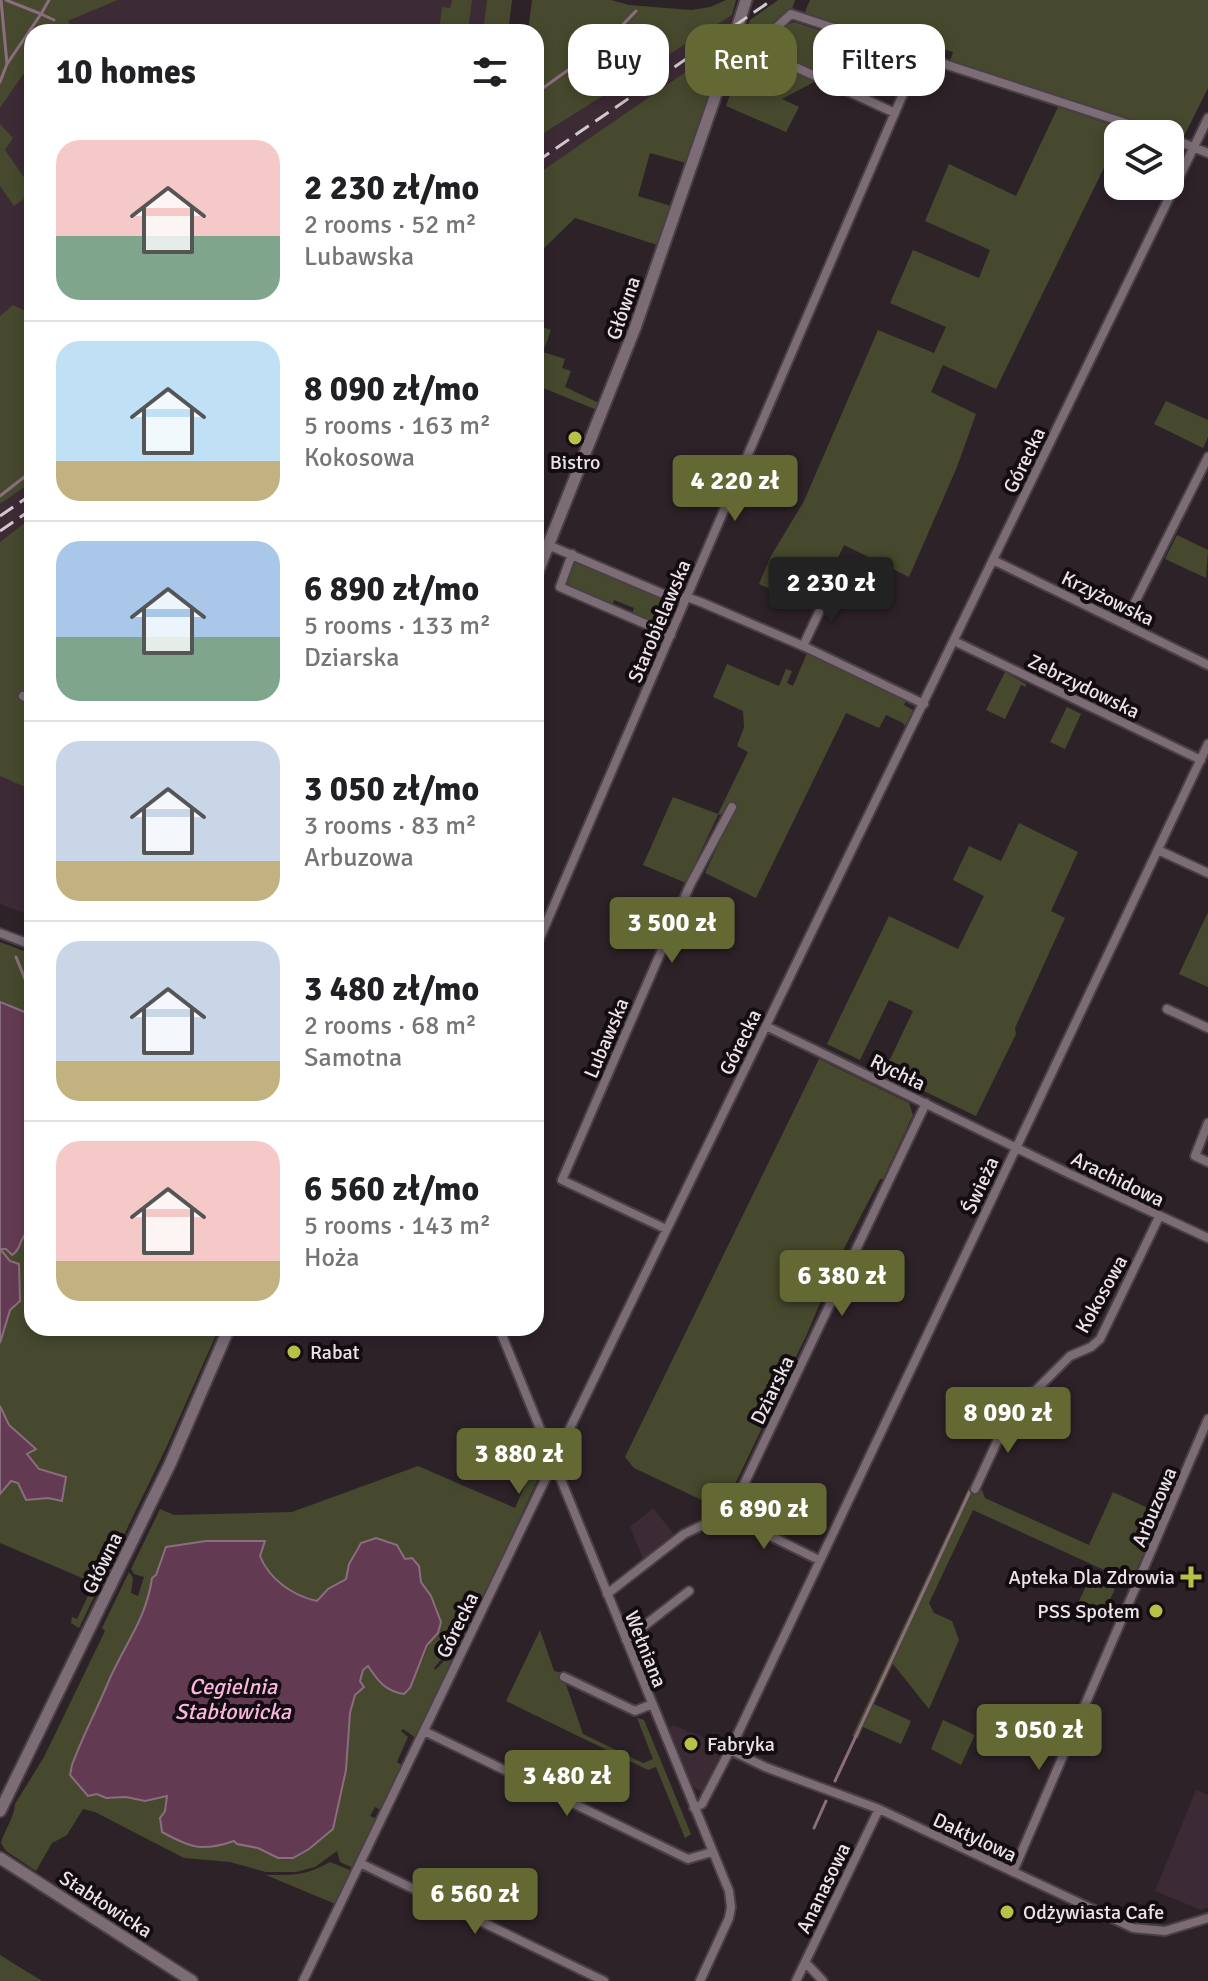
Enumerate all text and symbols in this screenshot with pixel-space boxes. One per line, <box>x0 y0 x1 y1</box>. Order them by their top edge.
chip: Buy <box>568 24 669 96</box>
chip: Rent <box>685 24 797 96</box>
chip: Filters <box>813 24 945 96</box>
icon: filters <box>468 50 512 94</box>
text: 10 homes <box>56 51 196 93</box>
map controls <box>1104 120 1184 200</box>
button: layers <box>1104 120 1184 200</box>
text: 2 230 zł/mo <box>304 167 479 209</box>
icon: home <box>120 172 216 268</box>
text: 2 rooms · 52 m² <box>304 209 477 241</box>
text: Lubawska <box>304 241 414 273</box>
street label: Główna <box>601 273 646 343</box>
text: 8 090 zł/mo <box>304 368 479 410</box>
icon: home <box>120 373 216 469</box>
text: 5 rooms · 163 m² <box>304 410 491 442</box>
street label: Górecka <box>998 423 1051 497</box>
marker: Bistro <box>566 429 584 447</box>
text: Kokosowa <box>304 442 415 474</box>
place label: Bistro <box>550 450 600 475</box>
pin: 4 220 zł <box>652 455 818 523</box>
text: 4 220 zł <box>691 465 779 497</box>
street label: Starobielawska <box>622 556 697 686</box>
pin: 2 230 zł <box>748 557 914 625</box>
street label: Krzyżowska <box>1057 565 1158 632</box>
text: 2 230 zł <box>787 567 875 599</box>
text: 6 890 zł/mo <box>304 568 479 610</box>
icon: home <box>120 573 216 669</box>
text: 5 rooms · 133 m² <box>304 610 491 642</box>
text: Dziarska <box>304 642 400 674</box>
street label: Zebrzydowska <box>1024 649 1144 724</box>
text: 3 050 zł/mo <box>304 768 479 810</box>
icon: home <box>120 773 216 869</box>
text: 3 rooms · 83 m² <box>304 810 477 842</box>
text: Arbuzowa <box>304 842 414 874</box>
pin: 3 500 zł <box>589 897 755 965</box>
text: 3 500 zł <box>628 907 716 939</box>
text: 3 480 zł/mo <box>304 968 479 1010</box>
icon: home <box>120 973 216 1069</box>
street label: Lubawska <box>578 994 635 1082</box>
street label: Górecka <box>714 1005 767 1079</box>
text: 2 rooms · 68 m² <box>304 1010 477 1042</box>
text: Samotna <box>304 1042 402 1074</box>
street label: Rychła <box>866 1048 929 1096</box>
street label: Arachidowa <box>1067 1146 1168 1213</box>
street label: Świeża <box>956 1153 1004 1218</box>
text: 6 560 zł/mo <box>304 1168 479 1210</box>
icon: home <box>120 1173 216 1269</box>
text: 5 rooms · 143 m² <box>304 1210 491 1242</box>
text: Hoża <box>304 1242 359 1274</box>
pin: 6 380 zł <box>759 1250 925 1318</box>
street label: Kokosowa <box>1070 1251 1133 1338</box>
text: 6 380 zł <box>798 1260 886 1292</box>
place label: Rabat <box>310 1340 359 1365</box>
marker: Rabat <box>285 1343 303 1361</box>
street label: Dziarska <box>745 1352 800 1429</box>
pin: 8 090 zł <box>925 1387 1091 1455</box>
text: 8 090 zł <box>964 1397 1052 1429</box>
pin: 3 880 zł <box>436 1428 602 1496</box>
text: 3 880 zł <box>475 1438 563 1470</box>
street label: Arbuzowa <box>1126 1463 1182 1551</box>
pin: 6 890 zł <box>681 1483 847 1551</box>
text: 6 890 zł <box>720 1493 808 1525</box>
street label: Główna <box>77 1528 128 1598</box>
place label: Apteka Dla Zdrowia <box>1009 1565 1175 1590</box>
marker: Apteka Dla Zdrowia <box>1182 1568 1200 1586</box>
street label: Górecka <box>431 1588 484 1662</box>
place label: PSS Społem <box>1037 1599 1140 1624</box>
marker: PSS Społem <box>1147 1602 1165 1620</box>
street label: Wełniana <box>619 1607 672 1691</box>
water label: Cegielnia Stabłowicka <box>175 1673 292 1725</box>
pin: 3 050 zł <box>956 1704 1122 1772</box>
text: 3 050 zł <box>995 1714 1083 1746</box>
place label: Fabryka <box>707 1732 775 1757</box>
marker: Fabryka <box>682 1735 700 1753</box>
pin: 3 480 zł <box>484 1750 650 1818</box>
text: 3 480 zł <box>523 1760 611 1792</box>
street label: Daktylowa <box>929 1807 1021 1868</box>
street label: Ananasowa <box>791 1839 856 1938</box>
street label: Stabłowicka <box>55 1865 157 1944</box>
pin: 6 560 zł <box>392 1868 558 1936</box>
text: 6 560 zł <box>431 1878 519 1910</box>
place label: Odżywiasta Cafe <box>1023 1900 1164 1925</box>
marker: Odżywiasta Cafe <box>998 1903 1016 1921</box>

